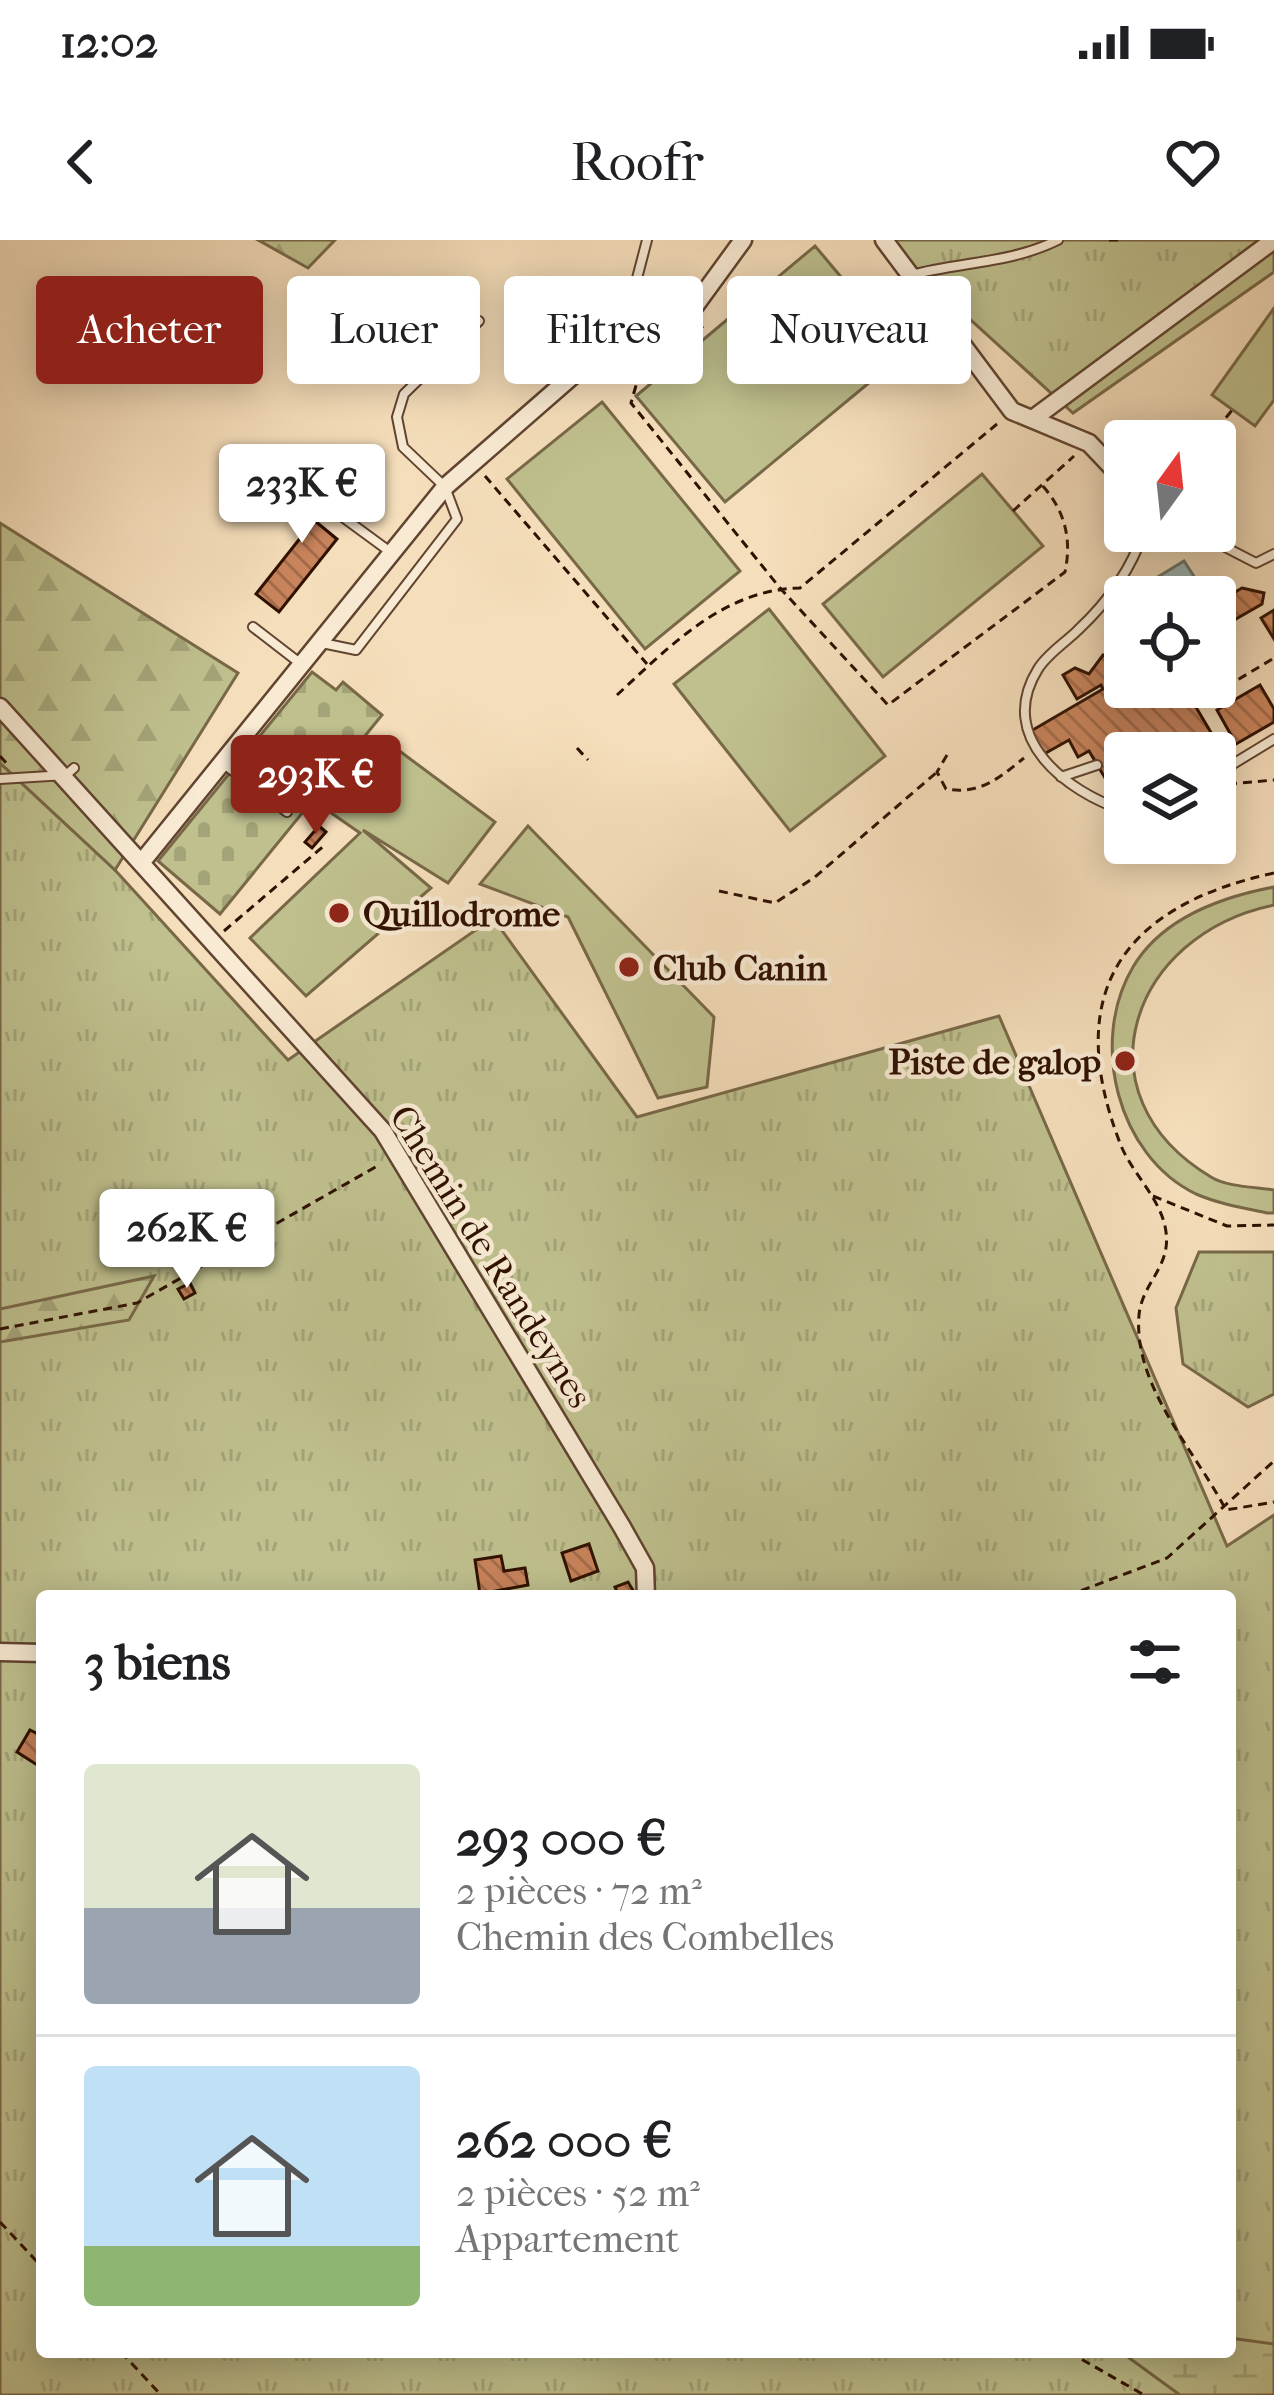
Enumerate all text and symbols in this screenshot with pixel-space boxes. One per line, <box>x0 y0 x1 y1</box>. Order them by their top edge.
text: 12:02 <box>60 16 158 69</box>
icon: back <box>48 129 114 195</box>
icon: heart <box>1160 129 1226 195</box>
text: Roofr <box>570 131 704 194</box>
chip: Acheter <box>36 276 263 384</box>
chip: Louer <box>287 276 480 384</box>
chip: Filtres <box>504 276 703 384</box>
chip: Nouveau <box>727 276 971 384</box>
north arrow <box>1104 420 1236 552</box>
map controls <box>1104 420 1236 864</box>
pin: 233K € <box>204 444 400 546</box>
text: 233K € <box>246 460 358 506</box>
button: locate <box>1104 576 1236 708</box>
button: layers <box>1104 732 1236 864</box>
pin: 293K € <box>218 735 414 837</box>
text: 293K € <box>258 751 374 797</box>
place label: Quillodrome <box>363 893 560 935</box>
marker: Quillodrome <box>326 900 352 926</box>
place label: Club Canin <box>653 947 828 989</box>
marker: Club Canin <box>616 954 642 980</box>
place label: Piste de galop <box>889 1041 1101 1083</box>
marker: Piste de galop <box>1112 1048 1138 1074</box>
street label: Chemin de Randeynes <box>381 1098 601 1415</box>
pin: 262K € <box>89 1189 285 1291</box>
text: 262K € <box>126 1205 248 1251</box>
icon: filters <box>1122 1629 1188 1695</box>
text: 3 biens <box>84 1632 231 1692</box>
text: 293 000 € <box>456 1808 666 1868</box>
icon: home <box>180 1812 324 1956</box>
text: 2 pièces · 72 m² <box>456 1868 702 1914</box>
text: Chemin des Combelles <box>456 1914 834 1960</box>
text: 262 000 € <box>456 2110 673 2170</box>
icon: home <box>180 2114 324 2258</box>
text: 2 pièces · 52 m² <box>456 2170 700 2216</box>
text: Appartement <box>456 2216 679 2262</box>

